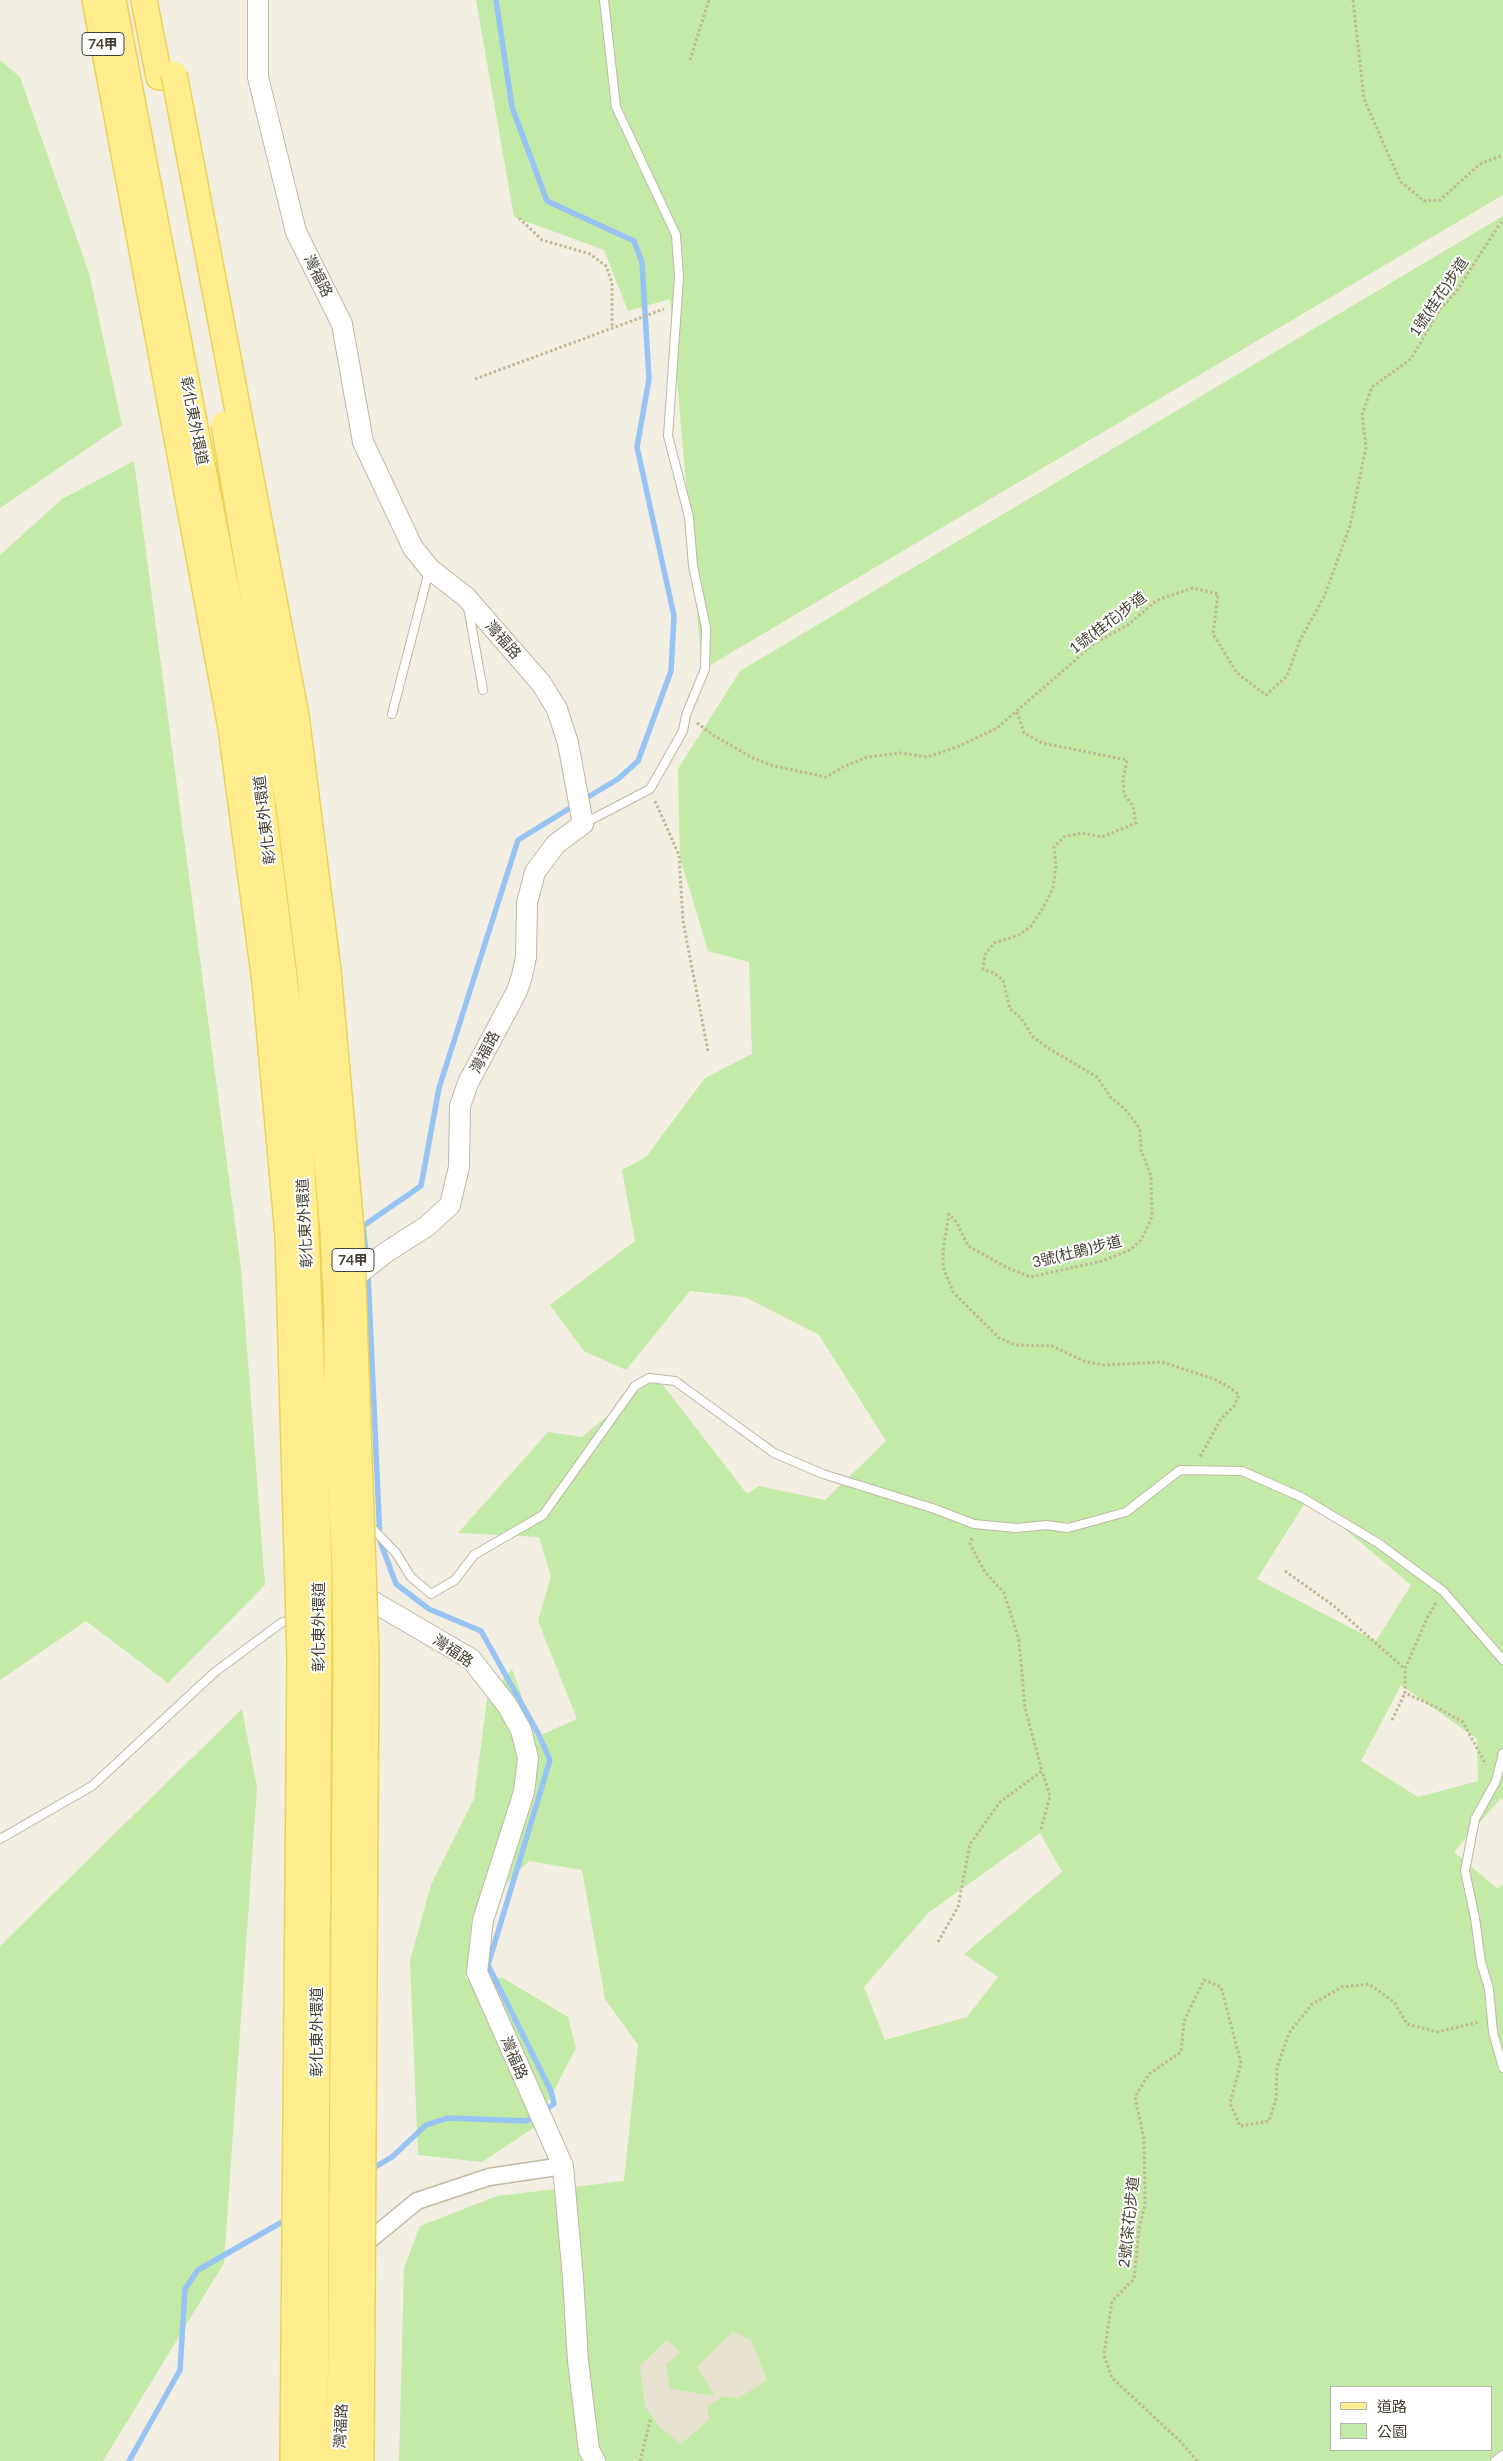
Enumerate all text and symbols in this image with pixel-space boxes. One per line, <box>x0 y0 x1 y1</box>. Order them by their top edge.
road number: 74甲 <box>82 33 124 56</box>
street label: 灣福路 <box>300 252 336 300</box>
street label: 1號(桂花)步道 <box>1406 254 1472 340</box>
street label: 彰化東外環道 <box>177 375 211 467</box>
street label: 1號(桂花)步道 <box>1066 588 1150 658</box>
street label: 灣福路 <box>481 617 525 663</box>
street label: 彰化東外環道 <box>251 774 279 866</box>
street label: 灣福路 <box>466 1028 504 1076</box>
street label: 彰化東外環道 <box>294 1178 316 1268</box>
street label: 3號(杜鵑)步道 <box>1030 1232 1124 1272</box>
road number: 74甲 <box>332 1248 374 1272</box>
street label: 彰化東外環道 <box>310 1582 328 1672</box>
street label: 灣福路 <box>429 1631 477 1671</box>
street label: 彰化東外環道 <box>308 1987 326 2077</box>
street label: 灣福路 <box>497 2034 531 2082</box>
street label: 2號(茶花)步道 <box>1115 2175 1143 2269</box>
legend <box>1330 2386 1493 2451</box>
text: 道路 <box>1377 2397 1407 2415</box>
street label: 灣福路 <box>331 2403 351 2449</box>
text: 公園 <box>1377 2422 1407 2440</box>

